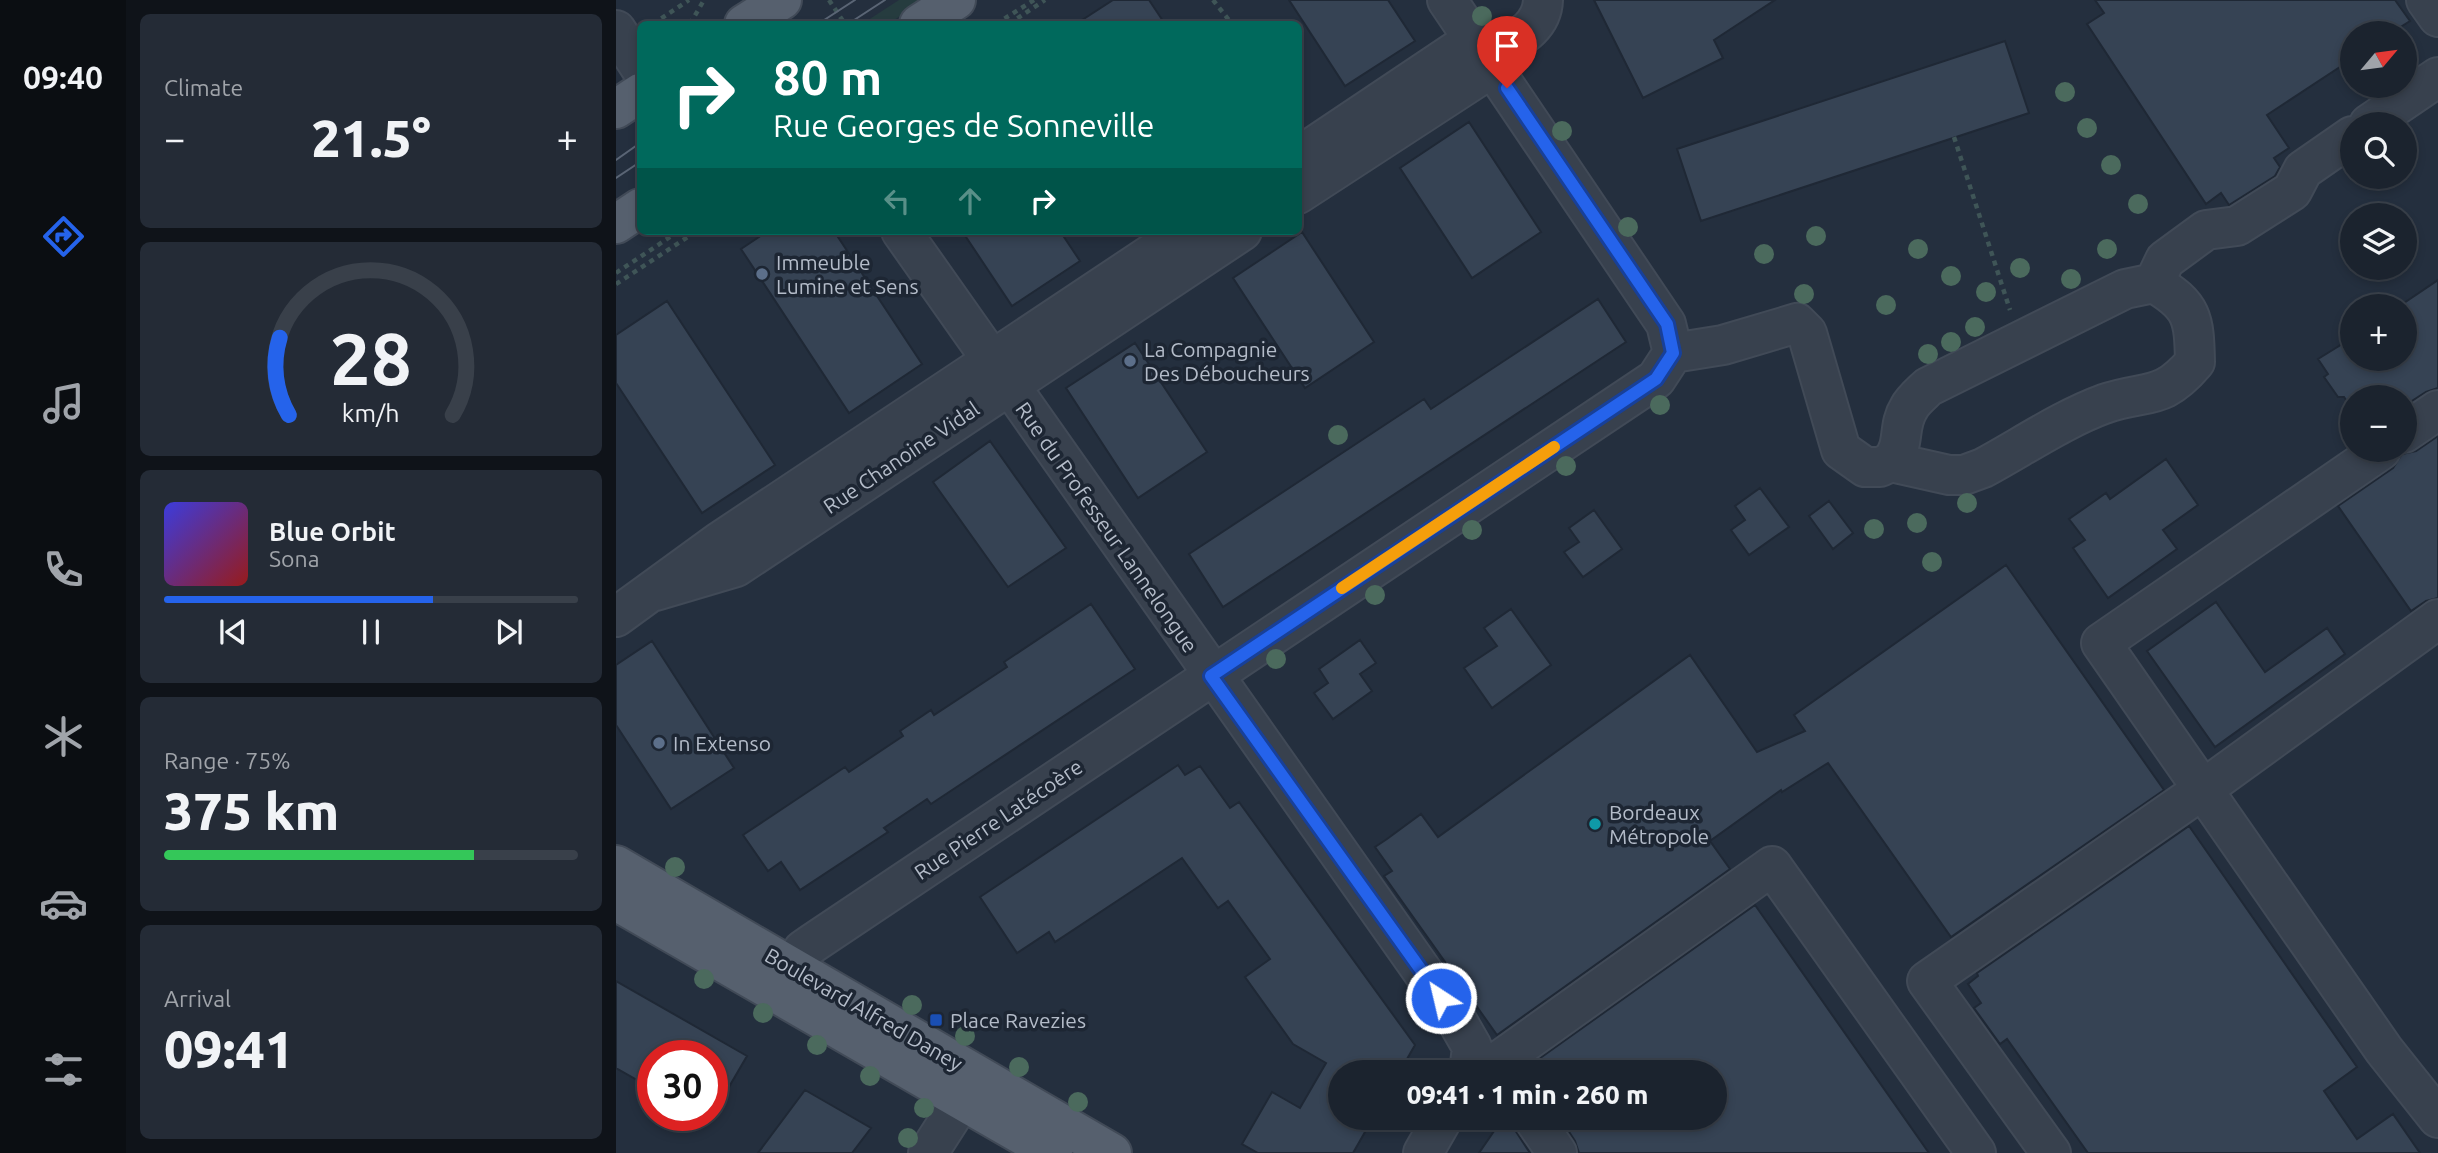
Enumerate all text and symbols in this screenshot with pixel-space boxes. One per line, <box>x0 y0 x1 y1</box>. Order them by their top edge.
pin <box>1477 16 1537 88</box>
north arrow <box>2340 21 2417 98</box>
map controls <box>2340 21 2417 462</box>
icon: arrive <box>1488 27 1526 65</box>
icon: right <box>658 49 749 140</box>
text: 80 m <box>773 49 882 104</box>
text: 09:40 <box>23 59 103 95</box>
text: Climate <box>164 75 243 100</box>
text: Rue Georges de Sonneville <box>773 107 1154 143</box>
text: 21.5° <box>311 109 431 167</box>
button: search <box>2340 112 2417 189</box>
text: − <box>164 117 185 159</box>
text: + <box>557 117 578 159</box>
icon: left <box>878 182 916 220</box>
icon: ahead <box>951 182 989 220</box>
icon: right <box>1024 182 1062 220</box>
button: layers <box>2340 203 2417 280</box>
icon: directions <box>39 212 88 261</box>
place label: Immeuble Lumine et Sens <box>776 250 919 298</box>
marker: Immeuble Lumine et Sens <box>754 266 770 282</box>
button: + <box>2340 294 2417 371</box>
text: 28 <box>330 317 412 399</box>
place label: La Compagnie Des Déboucheurs <box>1144 337 1310 385</box>
marker: La Compagnie Des Déboucheurs <box>1122 353 1138 369</box>
icon: music <box>39 379 88 428</box>
button: − <box>2340 385 2417 462</box>
street label: Rue Chanoine Vidal <box>819 396 983 518</box>
street label: Rue du Professeur Lannelongue <box>1011 397 1203 657</box>
text: km/h <box>342 398 400 426</box>
text: Blue Orbit <box>269 517 396 546</box>
icon: phone <box>39 545 88 594</box>
text: Sona <box>269 546 319 571</box>
icon: previous <box>214 613 252 651</box>
icon: pause <box>352 613 390 651</box>
icon: next <box>490 613 528 651</box>
icon: climate <box>39 712 88 761</box>
place label: In Extenso <box>673 731 771 755</box>
marker: In Extenso <box>651 735 667 751</box>
text: Range · 75% <box>164 748 291 773</box>
street label: Rue Pierre Latécoère <box>909 754 1087 884</box>
text: 375 km <box>164 782 339 840</box>
place label: Bordeaux Métropole <box>1609 800 1709 848</box>
marker: Bordeaux Métropole <box>1587 816 1603 832</box>
icon: car <box>39 879 88 928</box>
street label: Boulevard Alfred Daney <box>761 943 967 1075</box>
position arrow <box>1404 961 1478 1035</box>
text: Arrival <box>164 986 231 1011</box>
place label: Place Ravezies <box>950 1008 1086 1032</box>
marker: Place Ravezies <box>928 1012 944 1028</box>
text: 09:41 <box>164 1020 294 1078</box>
speed limit sign: 30 <box>637 1040 728 1131</box>
icon: filters <box>39 1045 88 1094</box>
text: 09:41 · 1 min · 260 m <box>1407 1080 1648 1109</box>

